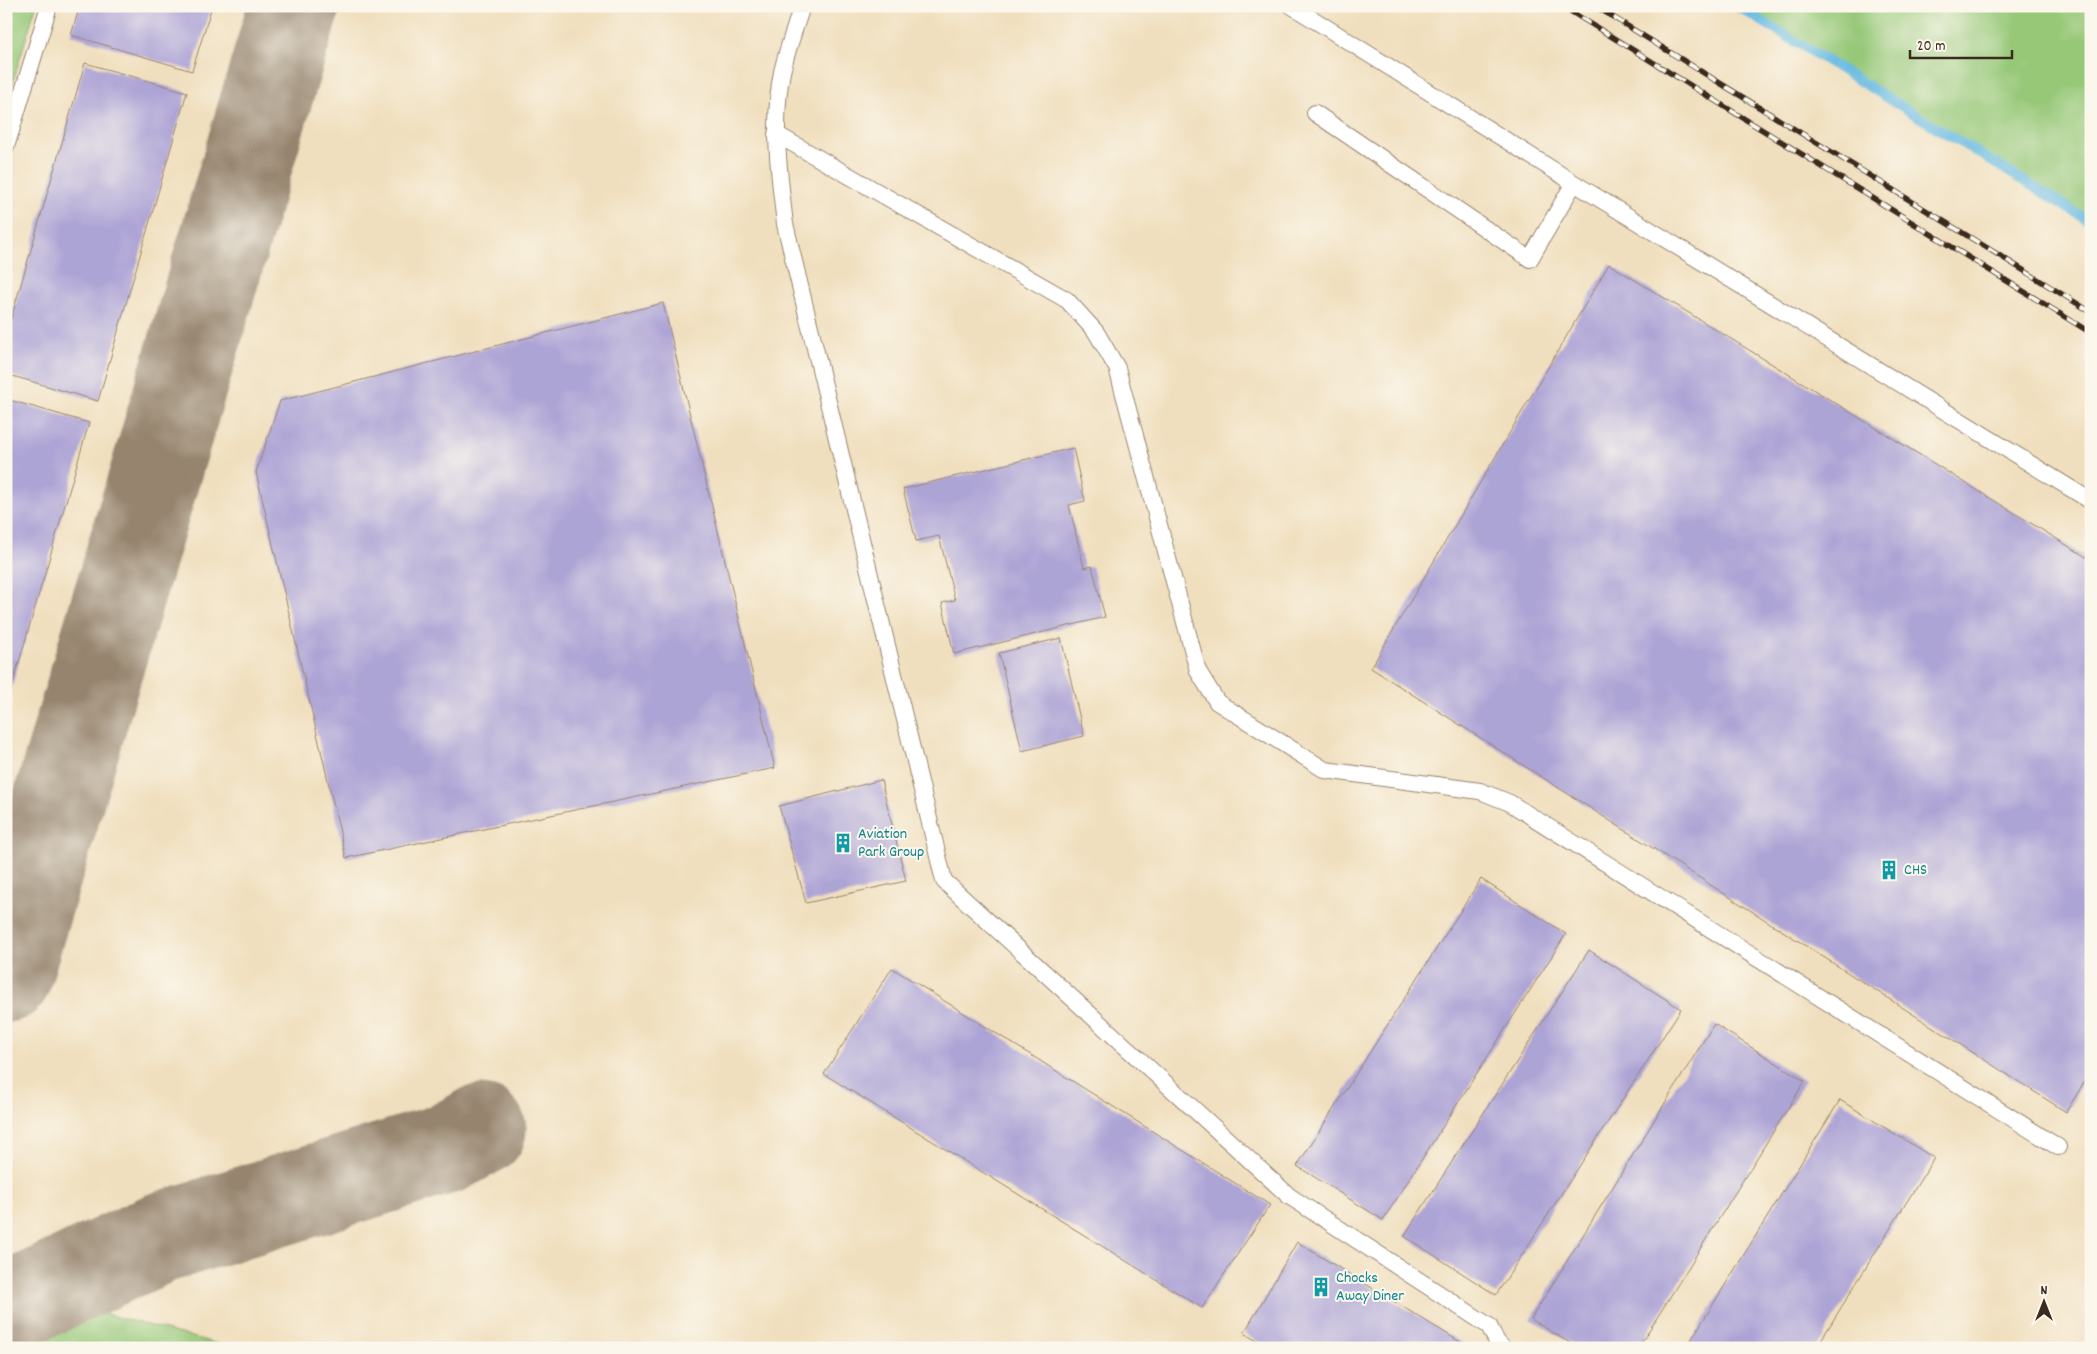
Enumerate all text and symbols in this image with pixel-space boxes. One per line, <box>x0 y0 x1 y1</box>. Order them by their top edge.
scale bar <box>1910 28 2012 60</box>
text: 20 m <box>1917 36 1945 58</box>
place label: Aviation Park Group <box>858 823 924 864</box>
building icon: Aviation Park Group <box>832 832 854 854</box>
building icon: CHS <box>1878 859 1900 881</box>
place label: CHS <box>1904 859 1927 882</box>
place label: Chocks Away Diner <box>1336 1267 1404 1308</box>
building icon: Chocks Away Diner <box>1310 1276 1332 1298</box>
north arrow <box>2020 1276 2070 1326</box>
text: N <box>2041 1281 2048 1301</box>

